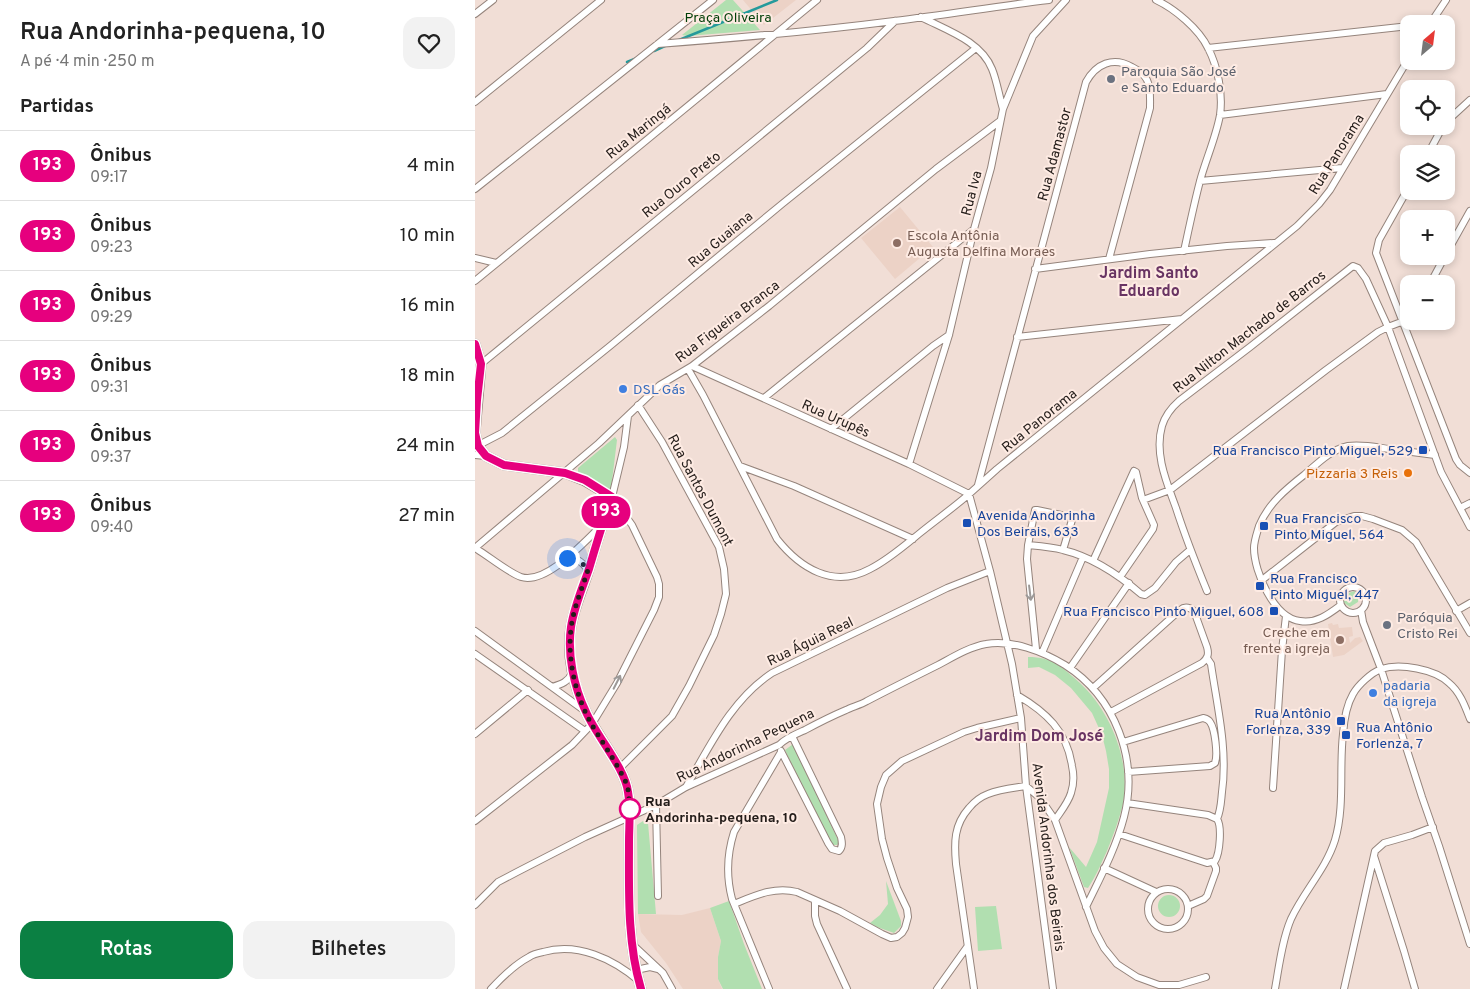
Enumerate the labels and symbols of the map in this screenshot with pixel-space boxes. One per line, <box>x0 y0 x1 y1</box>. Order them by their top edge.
park label: Praça Oliveira <box>684 10 772 27</box>
north arrow <box>1400 15 1455 70</box>
place label: Paroquia São José e Santo Eduardo <box>1121 64 1236 97</box>
marker: Paroquia São José e Santo Eduardo <box>1105 73 1117 85</box>
street label: Rua Maringá <box>603 101 675 163</box>
street label: Rua Adamastor <box>1035 105 1076 203</box>
street label: Rua Panorama <box>1306 111 1369 198</box>
street label: Rua Ouro Preto <box>639 148 725 222</box>
street label: Rua Iva <box>958 169 987 218</box>
street label: Rua Guaiana <box>685 208 757 272</box>
place label: Escola Antônia Augusta Delfina Moraes <box>907 228 1055 261</box>
marker: Escola Antônia Augusta Delfina Moraes <box>891 237 903 249</box>
district label: Jardim Santo Eduardo <box>1099 264 1199 302</box>
street label: Rua Nilton Machado de Barros <box>1170 267 1330 397</box>
street label: Rua Figueira Branca <box>672 277 783 367</box>
place label: DSL Gás <box>633 382 685 399</box>
marker: DSL Gás <box>617 383 629 395</box>
street label: Rua Panorama <box>999 386 1081 457</box>
street label: Rua Urupês <box>799 397 872 442</box>
street label: Rua Santos Dumont <box>663 432 736 550</box>
place label: Rua Francisco Pinto Miguel, 529 <box>1212 443 1413 460</box>
marker: Rua Francisco Pinto Miguel, 529 <box>1417 444 1429 456</box>
place label: Pizzaria 3 Reis <box>1306 466 1398 483</box>
marker: Pizzaria 3 Reis <box>1402 467 1414 479</box>
line badge: 193 <box>577 496 635 528</box>
place label: Avenida Andorinha Dos Beirais, 633 <box>977 508 1095 541</box>
place label: Rua Francisco Pinto Miguel, 564 <box>1274 511 1384 544</box>
marker: Avenida Andorinha Dos Beirais, 633 <box>961 517 973 529</box>
marker: Rua Francisco Pinto Miguel, 564 <box>1258 520 1270 532</box>
your location <box>555 546 580 571</box>
place label: Rua Francisco Pinto Miguel, 447 <box>1270 571 1379 604</box>
marker: Rua Francisco Pinto Miguel, 447 <box>1254 580 1266 592</box>
one-way arrow <box>1025 585 1035 601</box>
place label: Rua Francisco Pinto Miguel, 608 <box>1063 604 1264 621</box>
marker: Rua Francisco Pinto Miguel, 608 <box>1268 605 1280 617</box>
place label: Paróquia Cristo Rei <box>1397 610 1458 643</box>
street label: Rua Águia Real <box>764 613 857 671</box>
marker: Paróquia Cristo Rei <box>1381 619 1393 631</box>
place label: Creche em frente a igreja <box>1243 625 1330 658</box>
marker: Creche em frente a igreja <box>1334 634 1346 646</box>
one-way arrow <box>612 675 622 690</box>
place label: padaria da igreja <box>1383 678 1437 711</box>
marker: padaria da igreja <box>1367 687 1379 699</box>
street label: Rua Andorinha Pequena <box>674 706 817 787</box>
place label: Rua Antônio Forlenza, 339 <box>1246 706 1331 739</box>
marker: Rua Antônio Forlenza, 339 <box>1335 715 1347 727</box>
place label: Rua Antônio Forlenza, 7 <box>1356 720 1433 753</box>
district label: Jardim Dom José <box>975 727 1103 747</box>
marker: Rua Antônio Forlenza, 7 <box>1340 729 1352 741</box>
street label: Avenida Andorinha dos Beirais <box>1027 762 1068 953</box>
place label: Rua Andorinha-pequena, 10 <box>645 794 798 827</box>
marker: Rua Andorinha-pequena, 10 <box>619 798 641 820</box>

